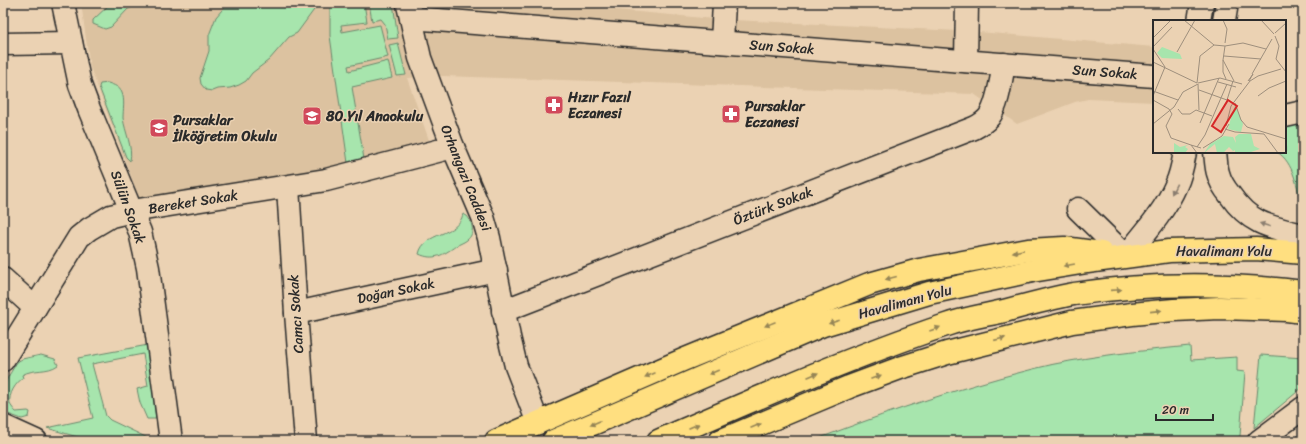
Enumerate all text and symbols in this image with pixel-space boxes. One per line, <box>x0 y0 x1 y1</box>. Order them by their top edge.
inset map <box>1153 20 1286 153</box>
street label: Sun Sokak <box>749 32 815 62</box>
street label: Sun Sokak <box>1072 57 1138 87</box>
place label: Hızır Fazıl Eczanesi <box>567 85 632 126</box>
pharmacy icon: Hızır Fazıl Eczanesi <box>543 94 565 116</box>
place label: Pursaklar Eczanesi <box>745 94 806 135</box>
pharmacy icon: Pursaklar Eczanesi <box>720 103 742 125</box>
place label: 80.Yıl Anaokulu <box>325 104 424 129</box>
school or university icon: 80.Yıl Anaokulu <box>301 105 323 127</box>
place label: Pursaklar İlköğretim Okulu <box>172 108 277 149</box>
school or university icon: Pursaklar İlköğretim Okulu <box>148 117 170 139</box>
street label: Orhangazi Caddesi <box>433 121 499 236</box>
street label: Sülün Sokak <box>103 167 153 248</box>
street label: Öztürk Sokak <box>729 179 817 233</box>
street label: Bereket Sokak <box>146 183 240 221</box>
one-way arrow <box>1171 184 1177 195</box>
one-way arrow <box>1259 221 1271 227</box>
street label: Havalimanı Yolu <box>1176 239 1272 264</box>
one-way arrow <box>1012 249 1024 255</box>
one-way arrow <box>1063 262 1075 268</box>
street label: Doğan Sokak <box>355 271 437 311</box>
street label: Camcı Sokak <box>281 273 311 354</box>
one-way arrow <box>884 275 897 281</box>
street label: Havalimanı Yolu <box>855 277 955 326</box>
one-way arrow <box>1110 286 1122 293</box>
one-way arrow <box>1150 308 1162 315</box>
one-way arrow <box>828 319 840 325</box>
one-way arrow <box>763 322 775 328</box>
one-way arrow <box>929 326 941 332</box>
one-way arrow <box>994 336 1007 342</box>
one-way arrow <box>708 369 720 375</box>
one-way arrow <box>808 371 820 377</box>
one-way arrow <box>643 372 655 378</box>
one-way arrow <box>871 373 883 379</box>
scale bar <box>1156 396 1213 422</box>
text: 20 m <box>1162 399 1189 421</box>
one-way arrow <box>589 420 600 426</box>
one-way arrow <box>688 422 700 428</box>
one-way arrow <box>750 423 761 429</box>

